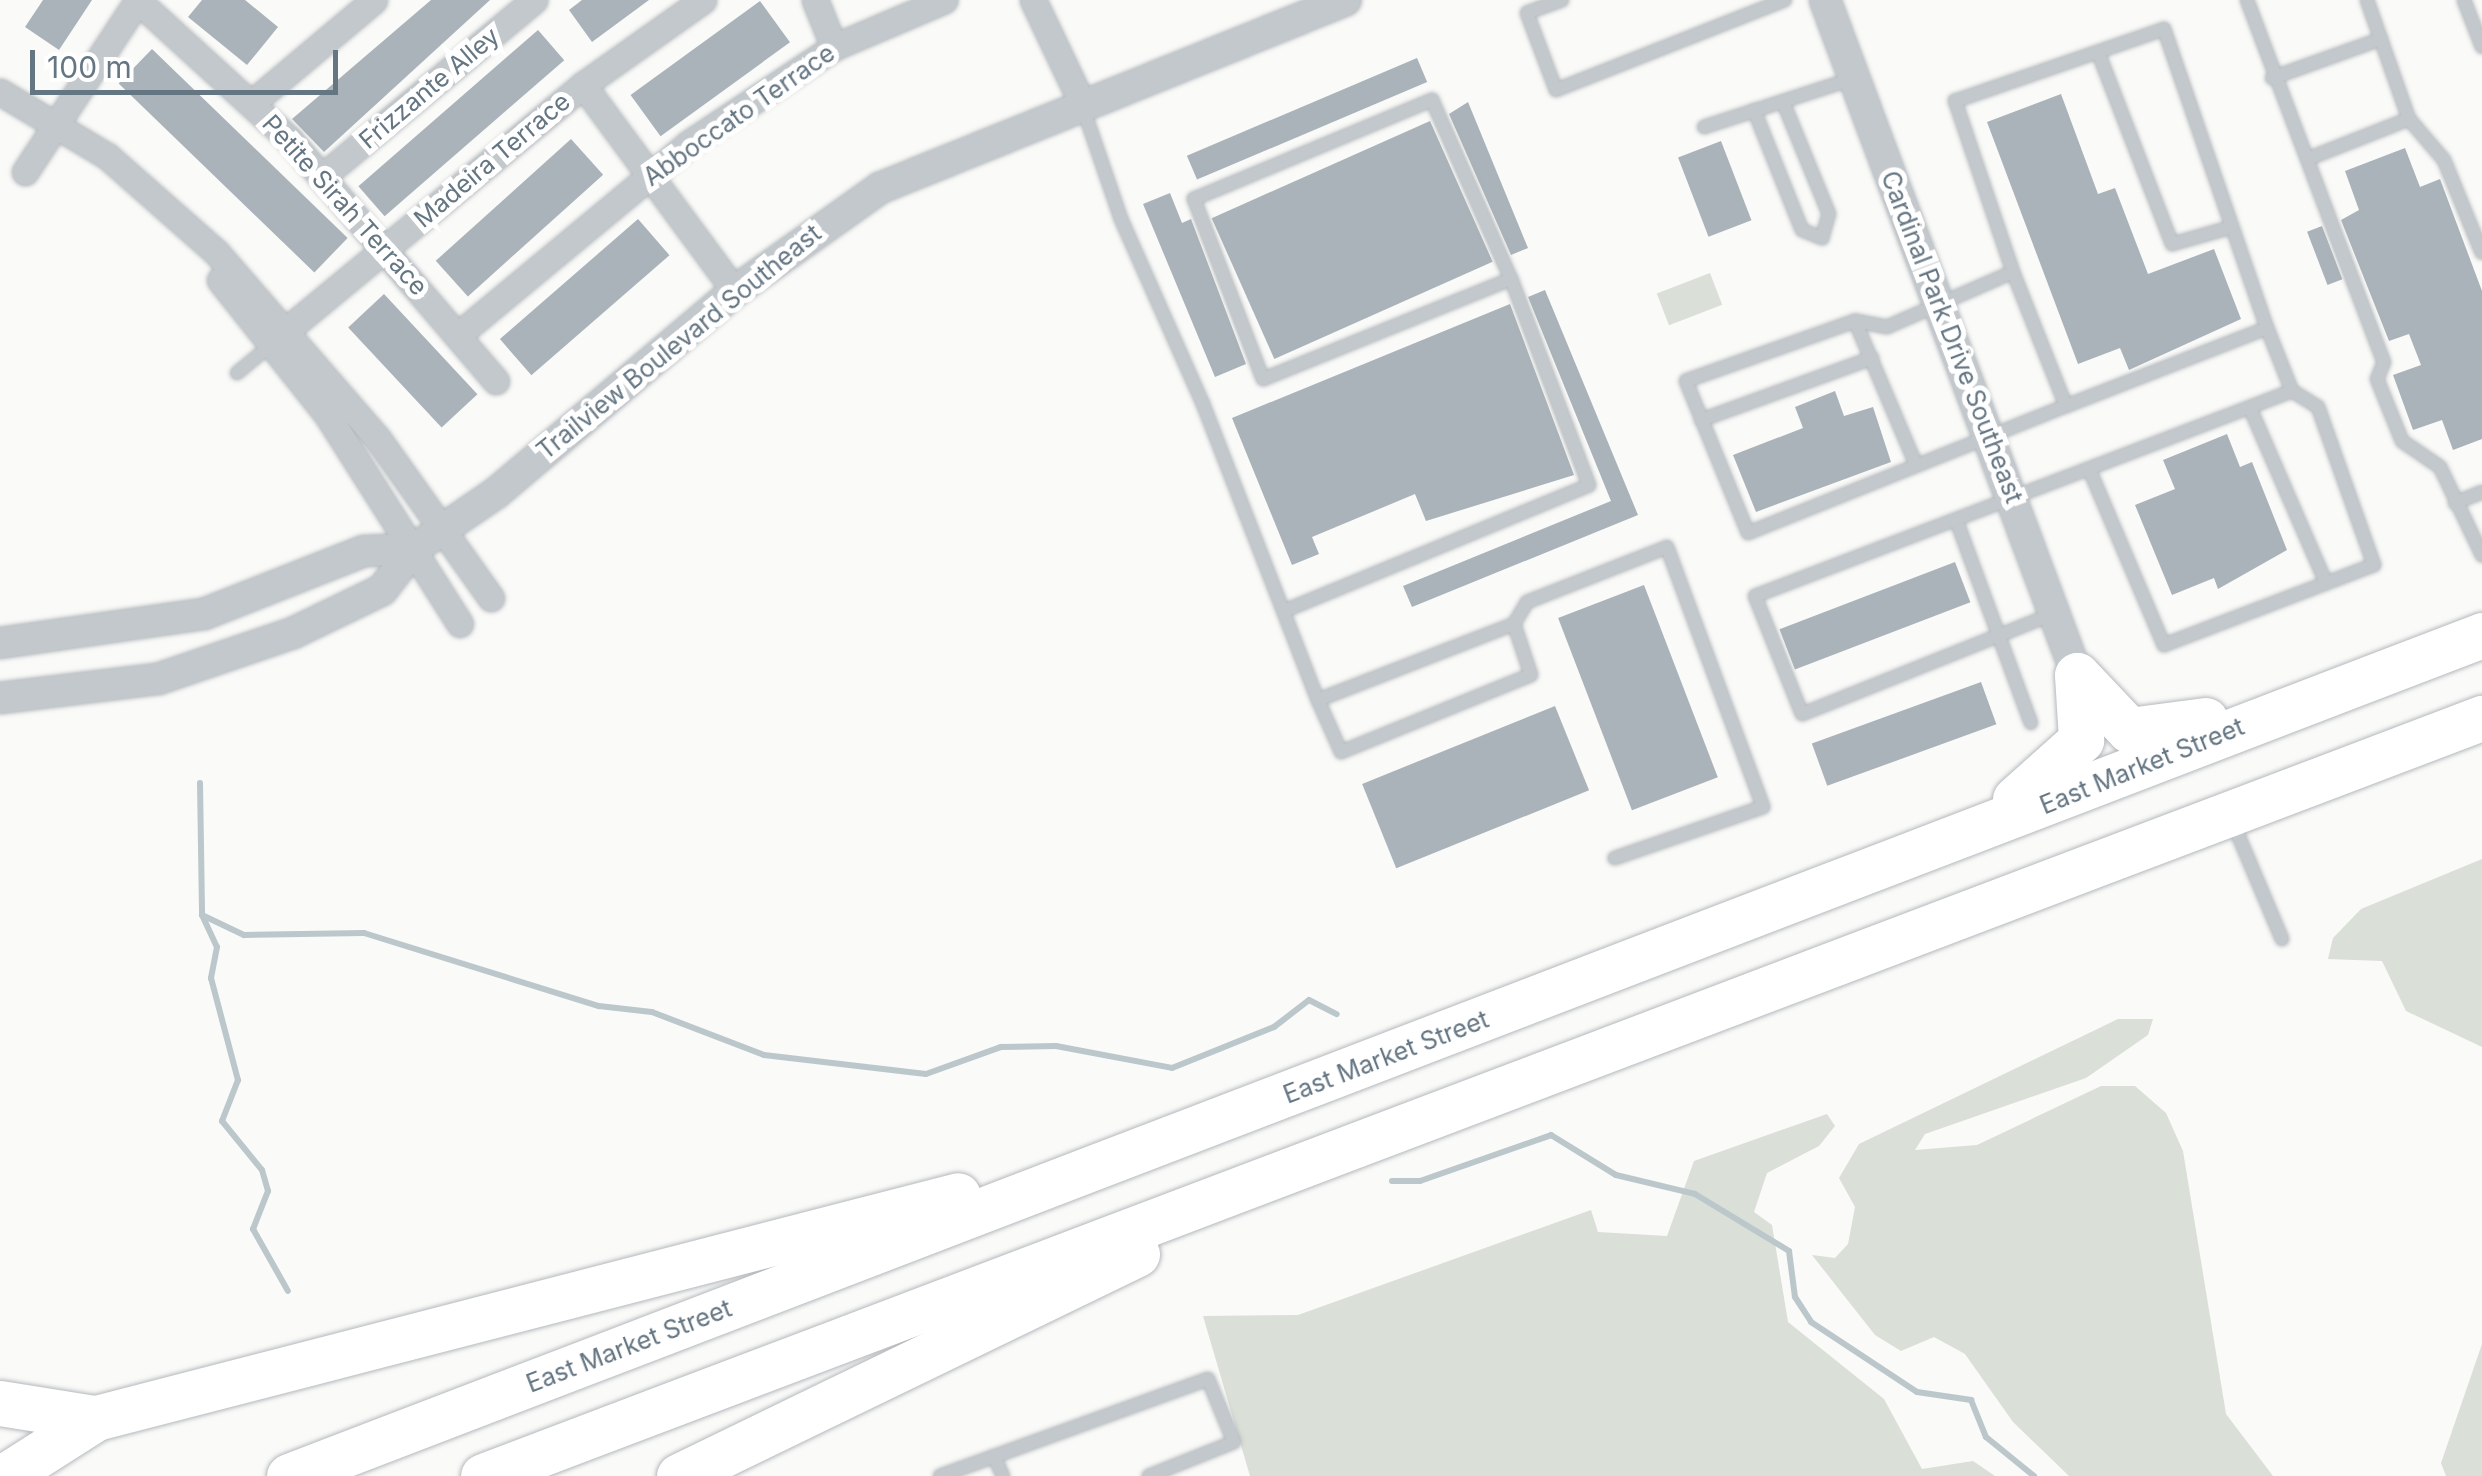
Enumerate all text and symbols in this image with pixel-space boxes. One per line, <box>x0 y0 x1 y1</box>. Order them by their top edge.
street label: Frizzante Alley <box>353 21 505 155</box>
scale bar <box>35 30 342 92</box>
street label: Abboccato Terrace <box>638 38 840 192</box>
text: 100 m <box>47 49 132 85</box>
street label: Madeira Terrace <box>408 86 576 234</box>
street label: Petite Sirah Terrace <box>256 109 434 301</box>
street label: Cardinal Park Drive Southeast <box>1875 167 2029 507</box>
street label: Trailview Boulevard Southeast <box>531 218 827 466</box>
street label: East Market Street <box>2036 711 2248 821</box>
street label: East Market Street <box>1279 1004 1493 1110</box>
street label: East Market Street <box>522 1293 736 1399</box>

